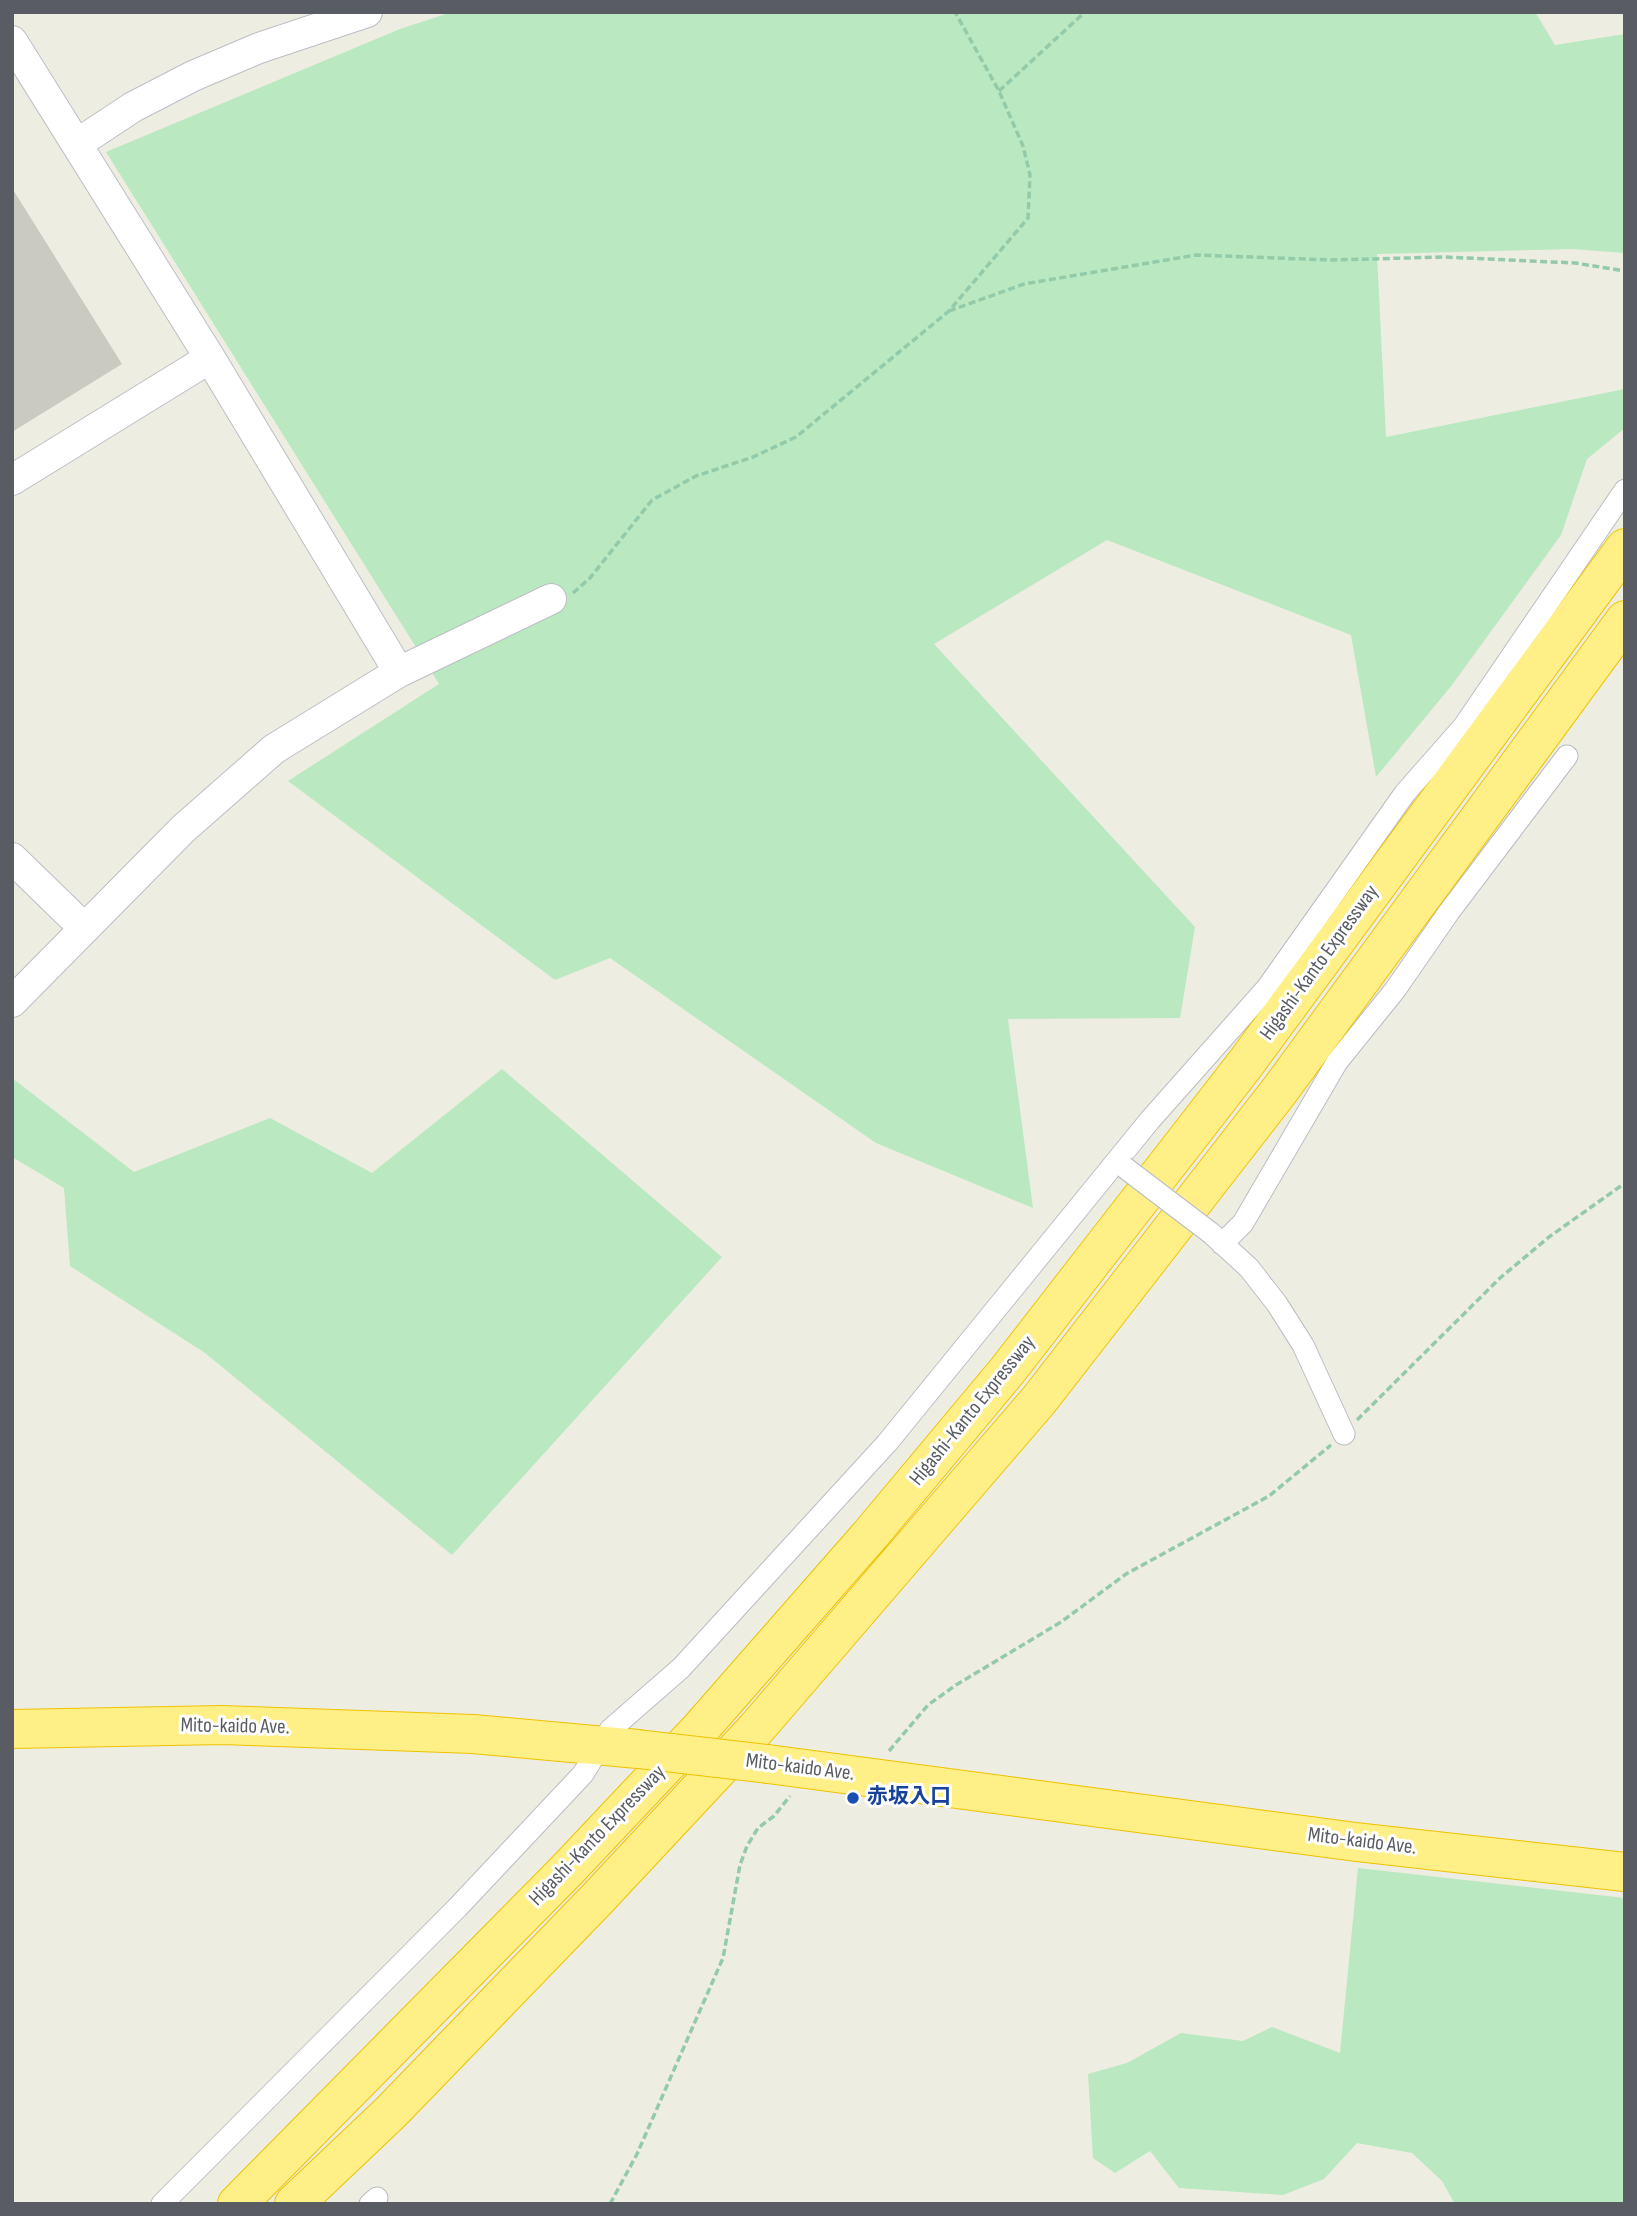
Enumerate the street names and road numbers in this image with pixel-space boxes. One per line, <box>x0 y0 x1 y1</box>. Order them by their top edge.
street label: Higashi-Kanto Expressway <box>1255 881 1385 1045</box>
street label: Higashi-Kanto Expressway <box>905 1331 1041 1491</box>
street label: Mito-kaido Ave. <box>180 1713 290 1741</box>
street label: Mito-kaido Ave. <box>744 1749 856 1787</box>
street label: Higashi-Kanto Expressway <box>524 1760 672 1912</box>
street label: Mito-kaido Ave. <box>1306 1823 1418 1861</box>

